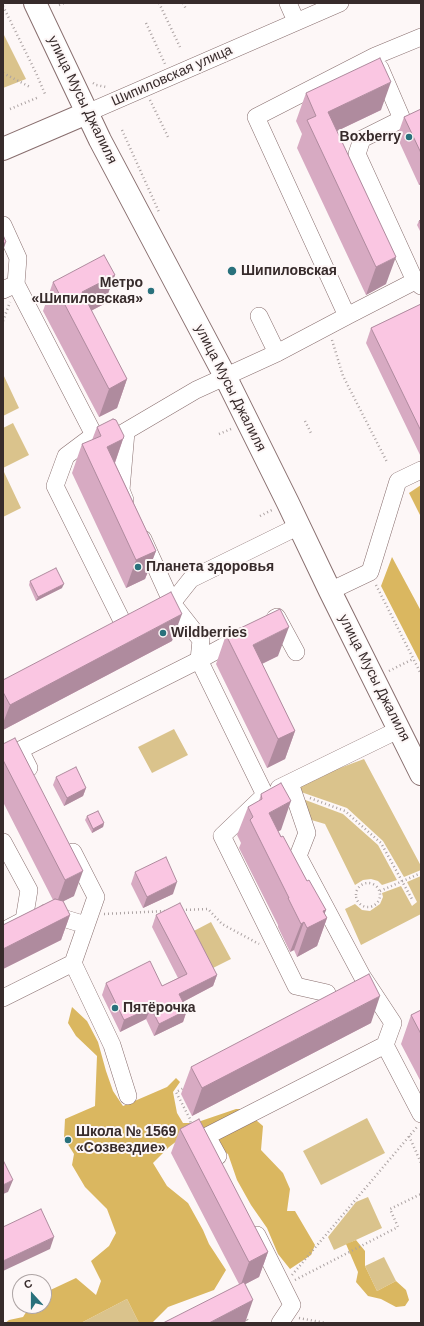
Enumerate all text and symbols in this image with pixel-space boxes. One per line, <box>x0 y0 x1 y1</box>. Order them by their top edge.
street label: улица Мусы Джалиля <box>44 33 120 167</box>
street label: Шипиловская улица <box>109 42 235 110</box>
place label: Boxberry <box>340 129 401 145</box>
marker: Boxberry <box>404 132 414 142</box>
place label: Шипиловская <box>241 263 337 279</box>
marker: Шипиловская <box>226 265 238 277</box>
place label: Метро «Шипиловская» <box>31 275 143 308</box>
marker: Метро «Шипиловская» <box>146 286 156 296</box>
street label: улица Мусы Джалиля <box>191 322 269 454</box>
place label: Планета здоровья <box>146 559 274 575</box>
marker: Планета здоровья <box>133 562 143 572</box>
street label: улица Мусы Джалиля <box>335 612 413 744</box>
place label: Wildberries <box>171 625 247 641</box>
marker: Wildberries <box>158 628 168 638</box>
place label: Пятёрочка <box>123 1000 196 1016</box>
marker: Пятёрочка <box>110 1003 120 1013</box>
place label: Школа № 1569 «Созвездие» <box>76 1124 176 1156</box>
marker: Школа № 1569 «Созвездие» <box>63 1135 73 1145</box>
north arrow <box>12 1274 52 1314</box>
text: С <box>22 1277 34 1291</box>

